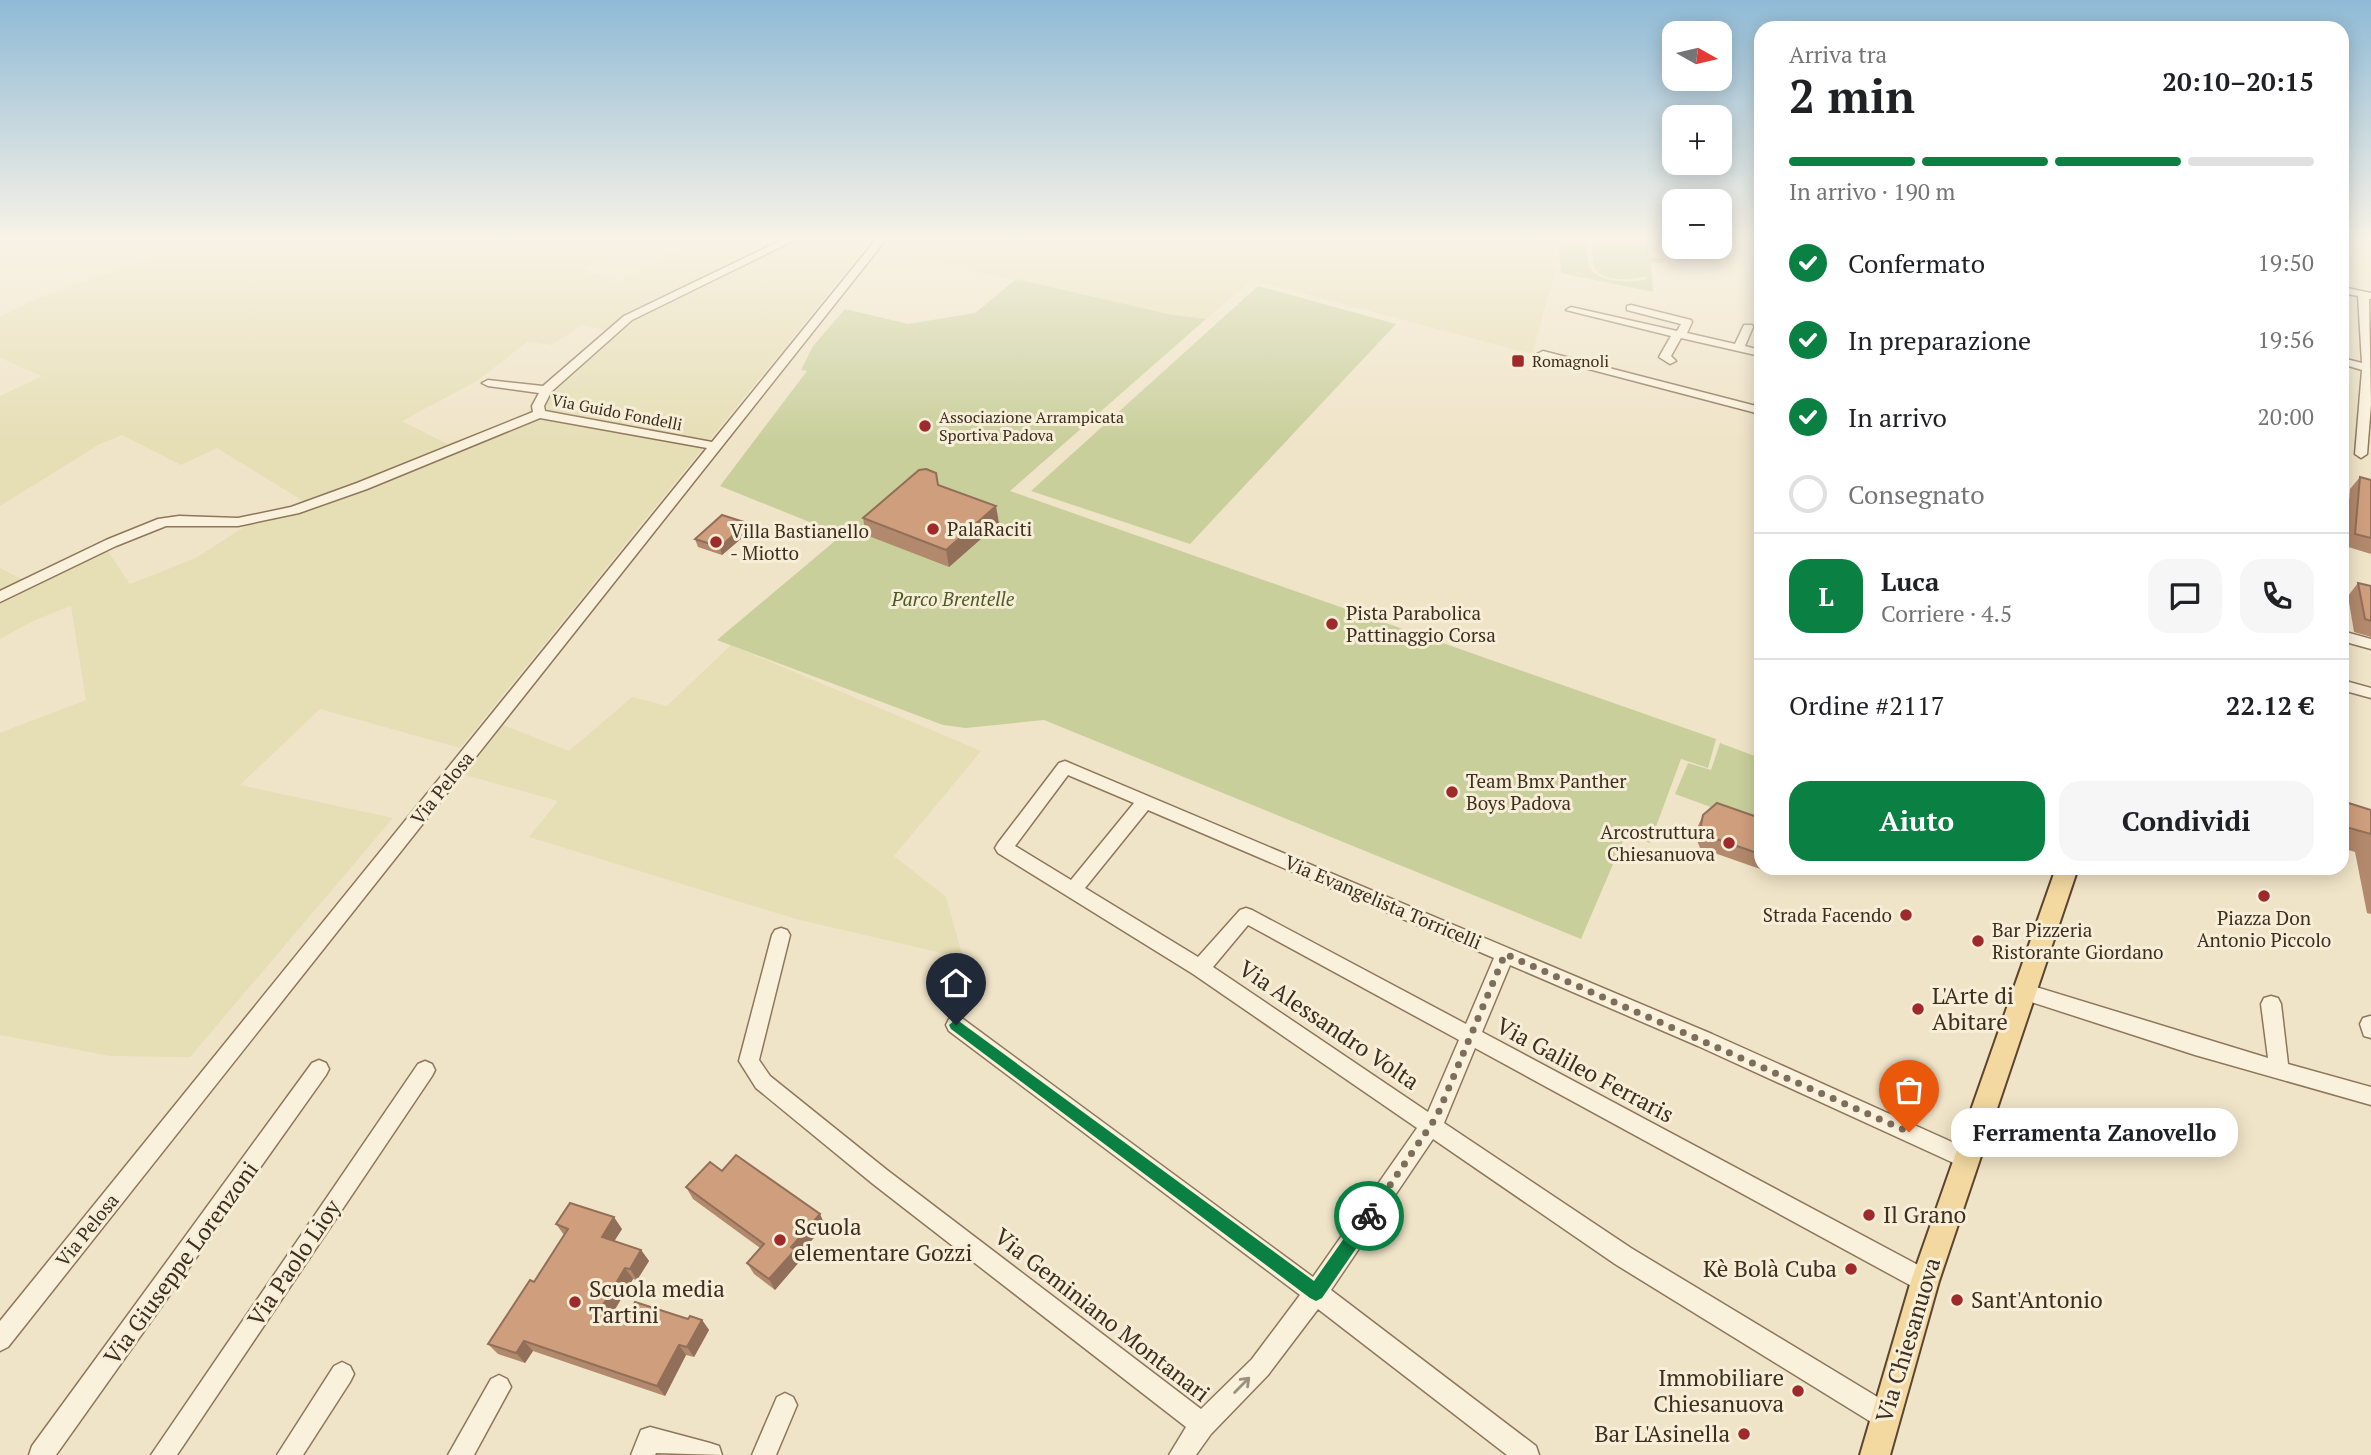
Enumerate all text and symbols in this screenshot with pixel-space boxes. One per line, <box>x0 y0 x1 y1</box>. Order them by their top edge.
north arrow <box>1662 21 1732 91</box>
map controls <box>1662 21 1732 259</box>
text: Arriva tra <box>1789 39 1887 70</box>
text: 20:10–20:15 <box>2162 64 2314 98</box>
text: 2 min <box>1789 65 1915 126</box>
button: + <box>1662 105 1732 175</box>
text: In arrivo · 190 m <box>1789 176 1955 207</box>
button: − <box>1662 189 1732 259</box>
icon: check <box>1789 244 1827 282</box>
text: Confermato <box>1848 246 1985 280</box>
text: 19:50 <box>2257 247 2314 278</box>
icon: check <box>1789 321 1827 359</box>
text: In preparazione <box>1848 323 2031 357</box>
text: 19:56 <box>2257 324 2314 355</box>
place label: Romagnoli <box>1532 350 1609 372</box>
marker: Romagnoli <box>1510 353 1526 369</box>
street label: Via Guido Fondelli <box>550 389 684 436</box>
icon: check <box>1789 398 1827 436</box>
text: In arrivo <box>1848 400 1947 434</box>
text: 20:00 <box>2257 401 2314 432</box>
place label: Associazione Arrampicata Sportiva Padova <box>939 406 1124 446</box>
marker: Associazione Arrampicata Sportiva Padova <box>917 418 933 434</box>
text: Consegnato <box>1848 477 1985 511</box>
place label: PalaRaciti <box>947 516 1032 541</box>
place label: Villa Bastianello - Miotto <box>730 518 869 565</box>
marker: PalaRaciti <box>925 521 941 537</box>
marker: Villa Bastianello - Miotto <box>708 534 724 550</box>
button: chat <box>2148 559 2222 633</box>
button: phone <box>2240 559 2314 633</box>
text: Luca <box>1881 564 1939 598</box>
text: L <box>1818 579 1834 613</box>
park label: Parco Brentelle <box>891 586 1015 611</box>
text: Corriere · 4.5 <box>1881 598 2012 629</box>
place label: Pista Parabolica Pattinaggio Corsa <box>1346 600 1496 647</box>
marker: Pista Parabolica Pattinaggio Corsa <box>1324 616 1340 632</box>
text: Ordine #2117 <box>1789 688 1945 722</box>
text: 22.12 € <box>2226 688 2314 722</box>
street label: Via Pelosa <box>404 746 479 829</box>
place label: Team Bmx Panther Boys Padova <box>1466 768 1627 815</box>
button: Aiuto <box>1789 781 2045 861</box>
button: Condividi <box>2059 781 2314 861</box>
marker: Team Bmx Panther Boys Padova <box>1444 784 1460 800</box>
place label: Arcostruttura Chiesanuova <box>1600 819 1715 866</box>
marker: Arcostruttura Chiesanuova <box>1721 835 1737 851</box>
street label: Via Evangelista Torricelli <box>1281 849 1485 954</box>
marker: Piazza Don Antonio Piccolo <box>2256 888 2272 904</box>
place label: Strada Facendo <box>1763 902 1892 927</box>
place label: Piazza Don Antonio Piccolo <box>2197 905 2331 952</box>
marker: Strada Facendo <box>1898 907 1914 923</box>
place label: Bar Pizzeria Ristorante Giordano <box>1992 917 2164 964</box>
marker: Bar Pizzeria Ristorante Giordano <box>1970 933 1986 949</box>
pin <box>926 953 986 1025</box>
street label: Via Alessandro Volta <box>1233 953 1426 1097</box>
icon: home <box>937 964 975 1002</box>
place label: L'Arte di Abitare <box>1932 980 2014 1037</box>
marker: L'Arte di Abitare <box>1910 1001 1926 1017</box>
street label: Via Galileo Ferraris <box>1491 1010 1679 1129</box>
pin <box>1879 1060 1939 1132</box>
icon: bag <box>1890 1071 1928 1109</box>
callout: Ferramenta Zanovello <box>1951 1108 2238 1156</box>
text: Ferramenta Zanovello <box>1973 1117 2216 1148</box>
street label: Via Giuseppe Lorenzoni <box>96 1155 265 1371</box>
courier <box>1334 1181 1404 1251</box>
street label: Via Pelosa <box>49 1188 124 1271</box>
street label: Via Paolo Lioy <box>240 1193 348 1332</box>
icon: bike <box>1350 1197 1388 1235</box>
place label: Il Grano <box>1883 1199 1966 1230</box>
marker: Il Grano <box>1861 1207 1877 1223</box>
place label: Scuola elementare Gozzi <box>794 1211 972 1268</box>
street label: Via Geminiano Montanari <box>988 1221 1217 1409</box>
marker: Scuola elementare Gozzi <box>772 1232 788 1248</box>
place label: Kè Bolà Cuba <box>1703 1253 1837 1284</box>
street label: Via Chiesanuova <box>1868 1253 1947 1426</box>
marker: Kè Bolà Cuba <box>1843 1261 1859 1277</box>
place label: Scuola media Tartini <box>589 1273 725 1330</box>
place label: Sant'Antonio <box>1971 1284 2103 1315</box>
marker: Sant'Antonio <box>1949 1292 1965 1308</box>
marker: Scuola media Tartini <box>567 1294 583 1310</box>
place label: Immobiliare Chiesanuova <box>1653 1362 1784 1419</box>
one-way arrow <box>1233 1377 1250 1394</box>
marker: Immobiliare Chiesanuova <box>1790 1383 1806 1399</box>
place label: Bar L'Asinella <box>1594 1418 1730 1449</box>
marker: Bar L'Asinella <box>1736 1426 1752 1442</box>

